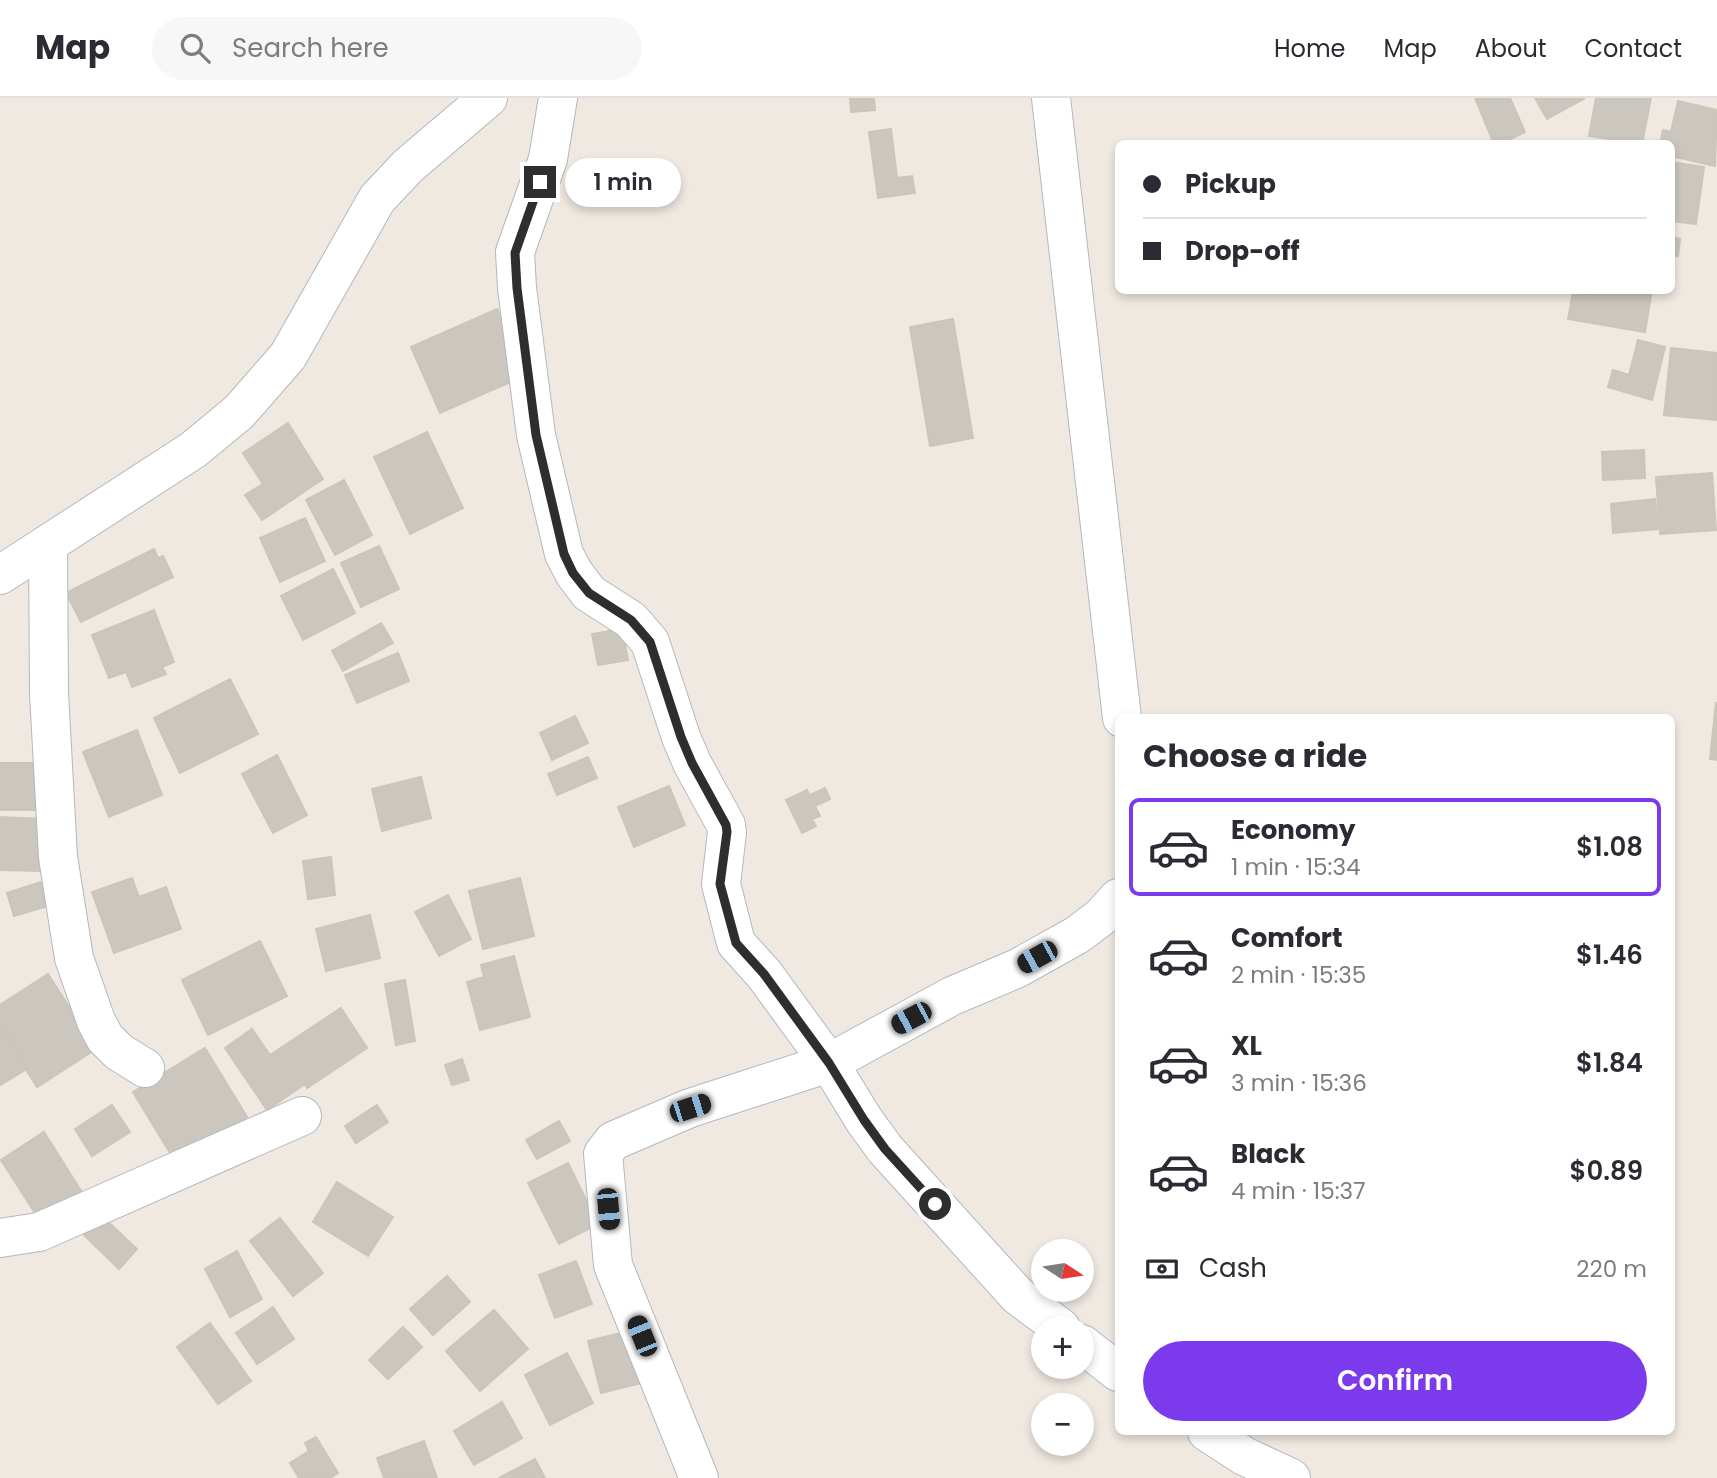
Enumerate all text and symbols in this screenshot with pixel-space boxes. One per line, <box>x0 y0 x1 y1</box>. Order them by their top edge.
search box <box>152 17 642 80</box>
text: Map <box>35 24 110 71</box>
icon: search <box>176 29 214 67</box>
text: Search here <box>232 30 389 66</box>
text: Home <box>1274 32 1346 65</box>
text: Map <box>1384 32 1437 65</box>
text: About <box>1475 32 1546 65</box>
text: Contact <box>1584 32 1682 65</box>
callout: 1 min <box>564 158 680 206</box>
route end <box>524 166 556 198</box>
text: 1 min <box>593 166 653 198</box>
text: Pickup <box>1185 166 1276 202</box>
text: Drop-off <box>1185 233 1300 269</box>
text: Choose a ride <box>1143 733 1367 778</box>
text: Economy <box>1231 812 1355 848</box>
icon: car <box>1147 816 1210 879</box>
text: $1.08 <box>1576 829 1643 865</box>
text: 1 min · 15:34 <box>1231 851 1360 883</box>
text: Comfort <box>1231 920 1343 956</box>
icon: car <box>1147 924 1210 987</box>
text: $1.46 <box>1576 937 1643 973</box>
car <box>1014 938 1061 976</box>
text: 2 min · 15:35 <box>1231 959 1366 991</box>
car <box>888 999 935 1037</box>
text: XL <box>1231 1028 1262 1064</box>
icon: car <box>1147 1032 1210 1095</box>
text: $1.84 <box>1576 1045 1643 1081</box>
text: 3 min · 15:36 <box>1231 1067 1367 1099</box>
car <box>667 1092 714 1124</box>
text: Black <box>1231 1136 1305 1172</box>
icon: car <box>1147 1140 1210 1203</box>
text: $0.89 <box>1569 1153 1643 1189</box>
text: 4 min · 15:37 <box>1231 1175 1366 1207</box>
car <box>596 1187 621 1231</box>
route start <box>919 1188 951 1220</box>
north arrow <box>1031 1239 1094 1302</box>
map controls <box>1031 1239 1094 1456</box>
icon: cash <box>1143 1250 1181 1288</box>
text: Cash <box>1199 1250 1267 1286</box>
text: 220 m <box>1576 1253 1647 1285</box>
car <box>625 1313 660 1359</box>
button: + <box>1031 1316 1094 1379</box>
button: Confirm <box>1143 1341 1647 1421</box>
button: − <box>1031 1393 1094 1456</box>

